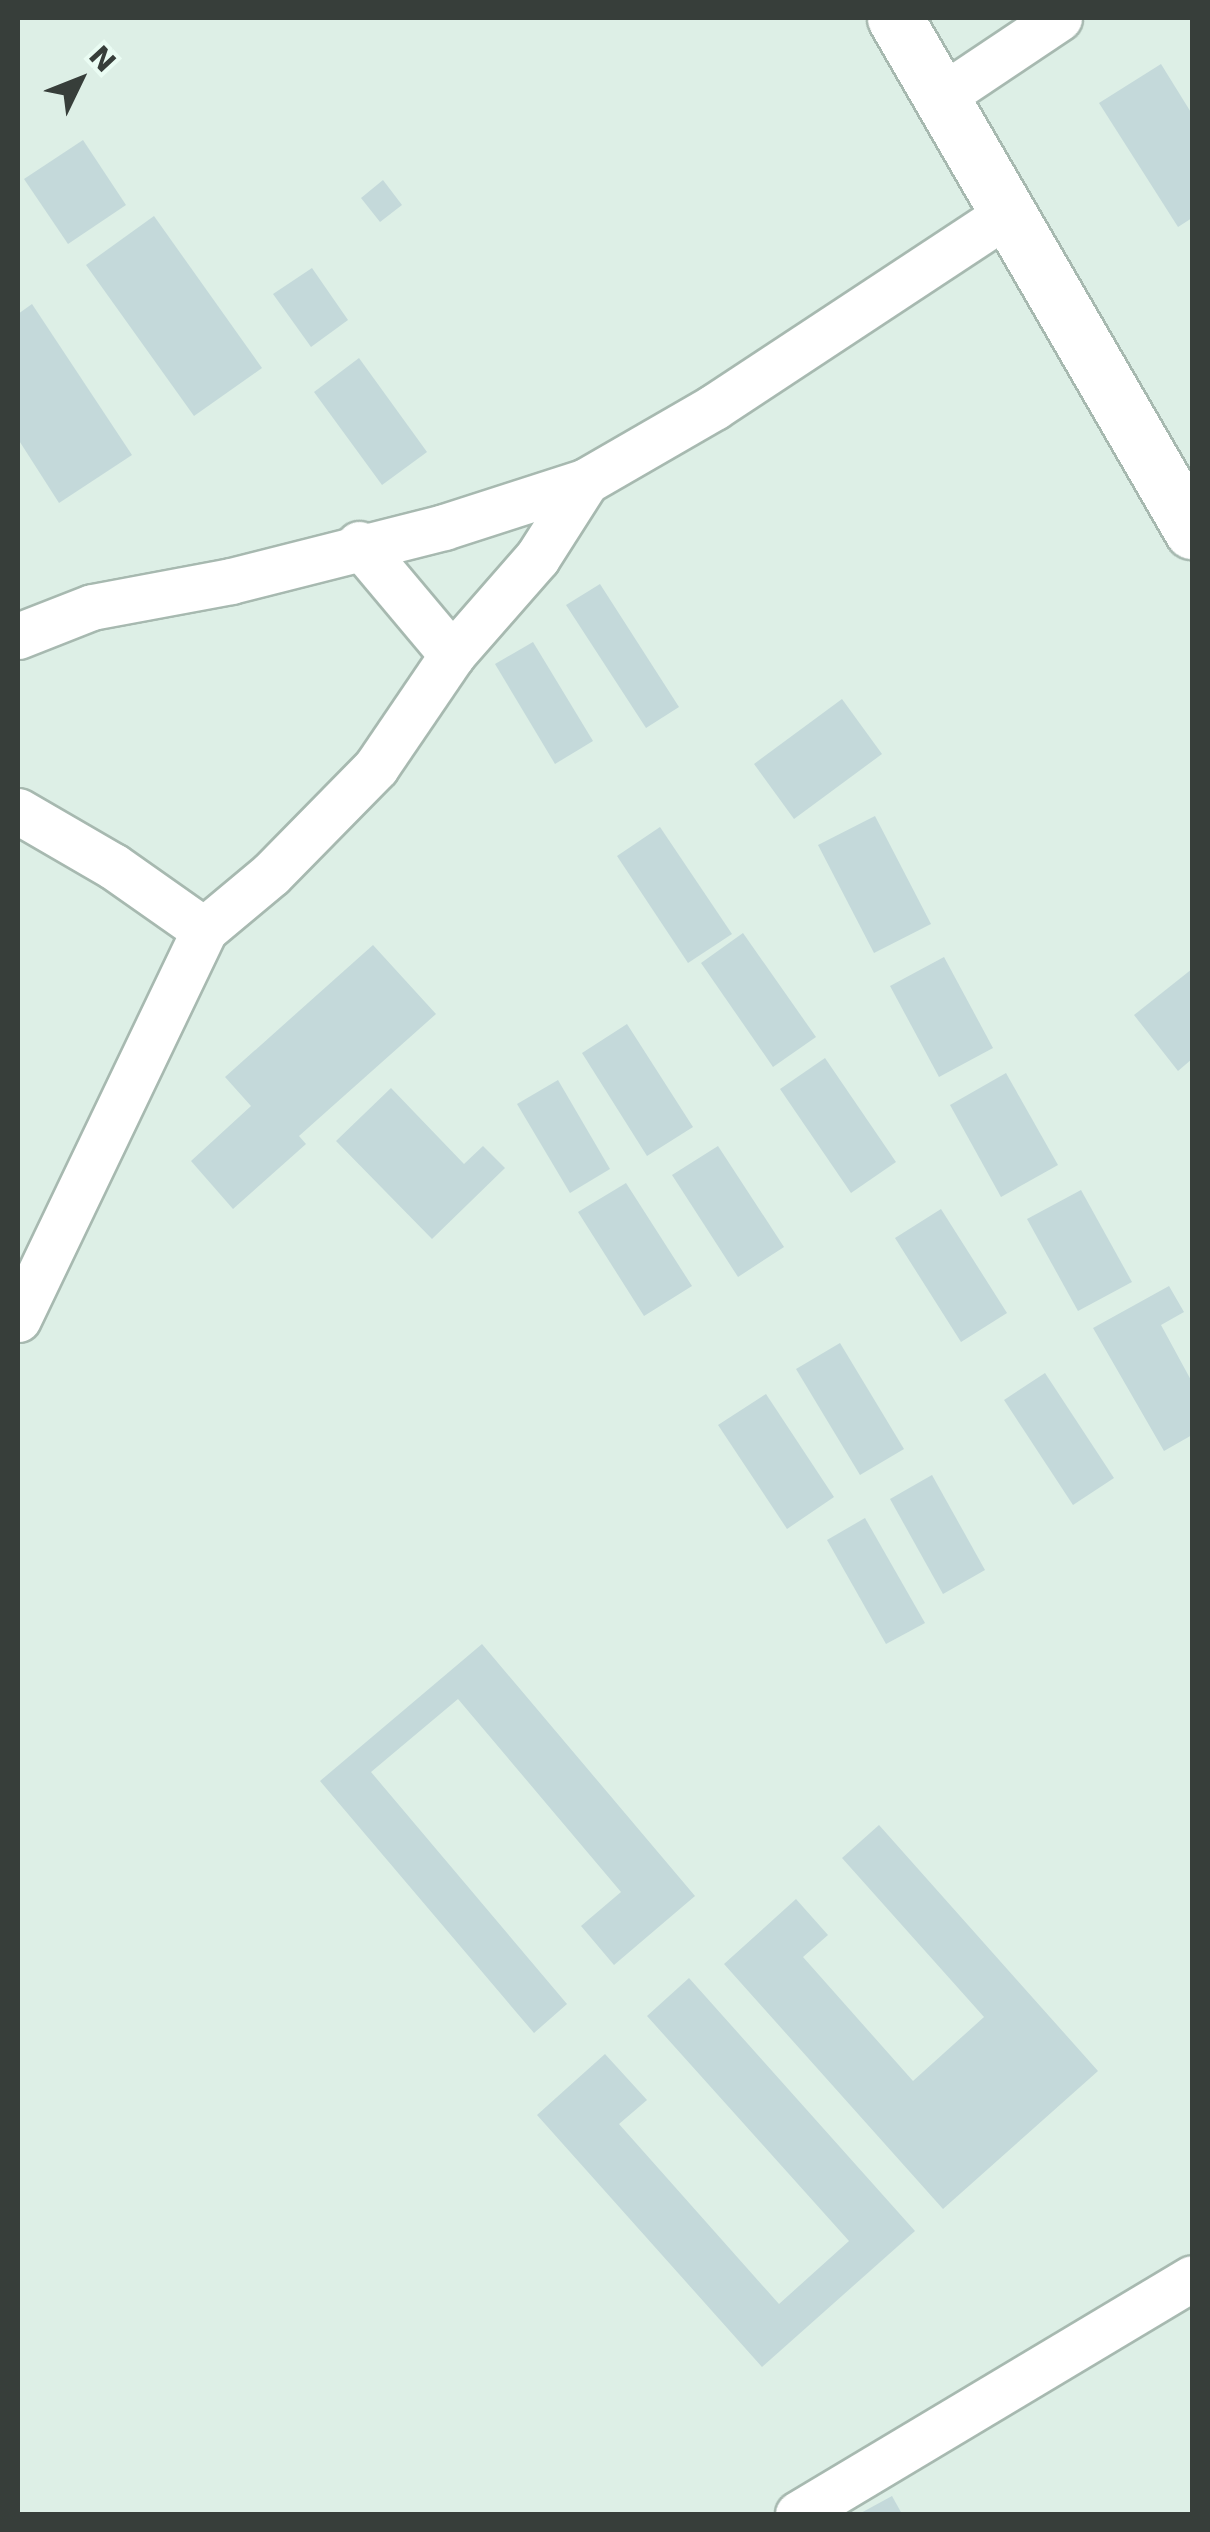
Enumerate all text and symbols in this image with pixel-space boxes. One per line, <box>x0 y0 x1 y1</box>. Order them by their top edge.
north arrow <box>30 30 130 130</box>
text: N <box>82 39 122 79</box>

